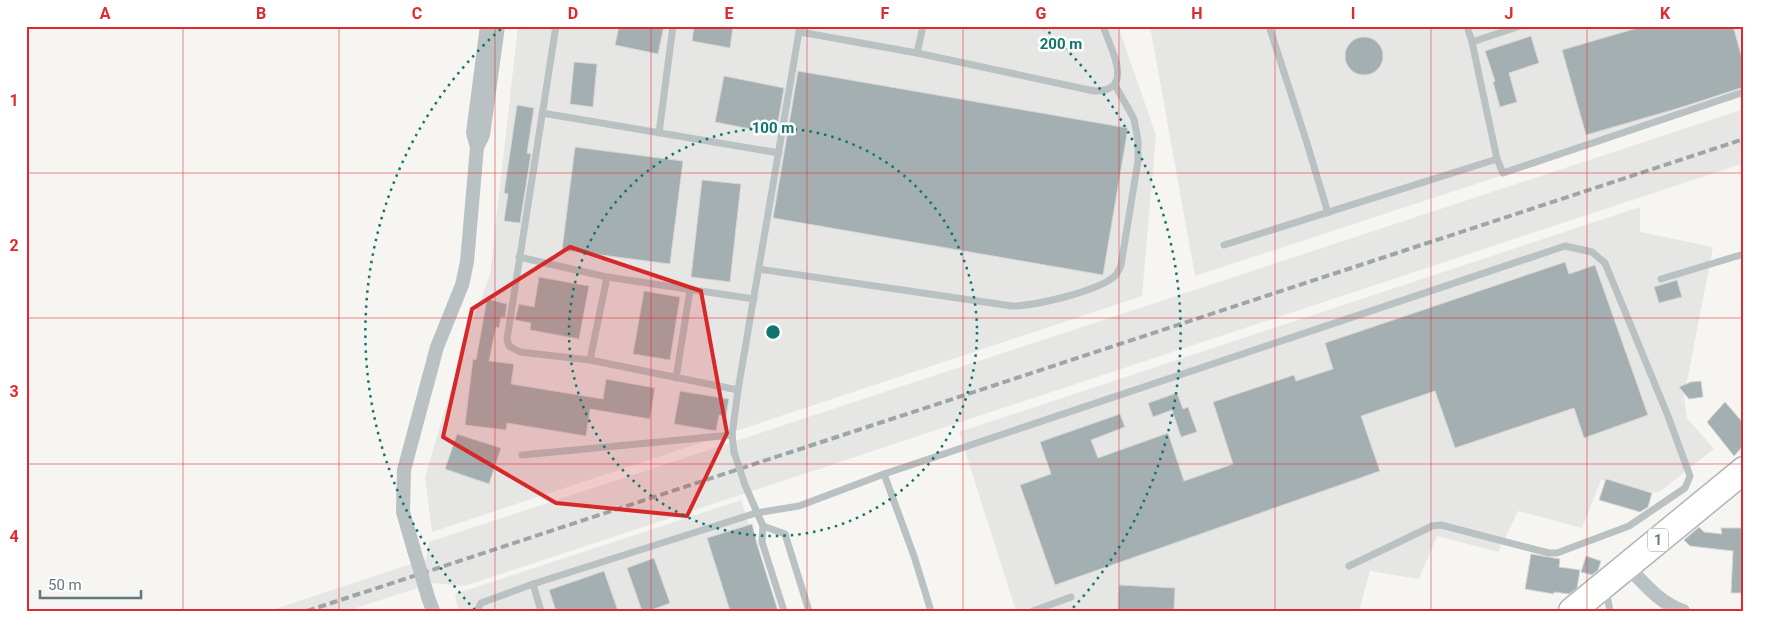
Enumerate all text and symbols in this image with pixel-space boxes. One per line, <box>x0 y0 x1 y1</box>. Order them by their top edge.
text: A <box>100 4 111 23</box>
text: B <box>256 4 266 23</box>
text: C <box>412 4 422 23</box>
text: D <box>568 4 578 23</box>
text: E <box>725 4 734 23</box>
text: F <box>881 4 890 23</box>
text: G <box>1036 4 1047 23</box>
text: H <box>1191 4 1203 23</box>
text: I <box>1351 4 1355 23</box>
text: J <box>1505 4 1513 23</box>
text: K <box>1660 4 1671 23</box>
text: 200 m <box>1040 35 1082 53</box>
text: 1 <box>9 91 19 110</box>
text: 100 m <box>752 119 794 137</box>
text: 2 <box>9 236 19 255</box>
centre of rings <box>764 323 782 341</box>
text: 3 <box>9 382 19 401</box>
text: 4 <box>9 527 19 546</box>
road number: 1 <box>1648 528 1668 552</box>
scale bar <box>40 567 141 599</box>
text: 50 m <box>48 576 82 594</box>

